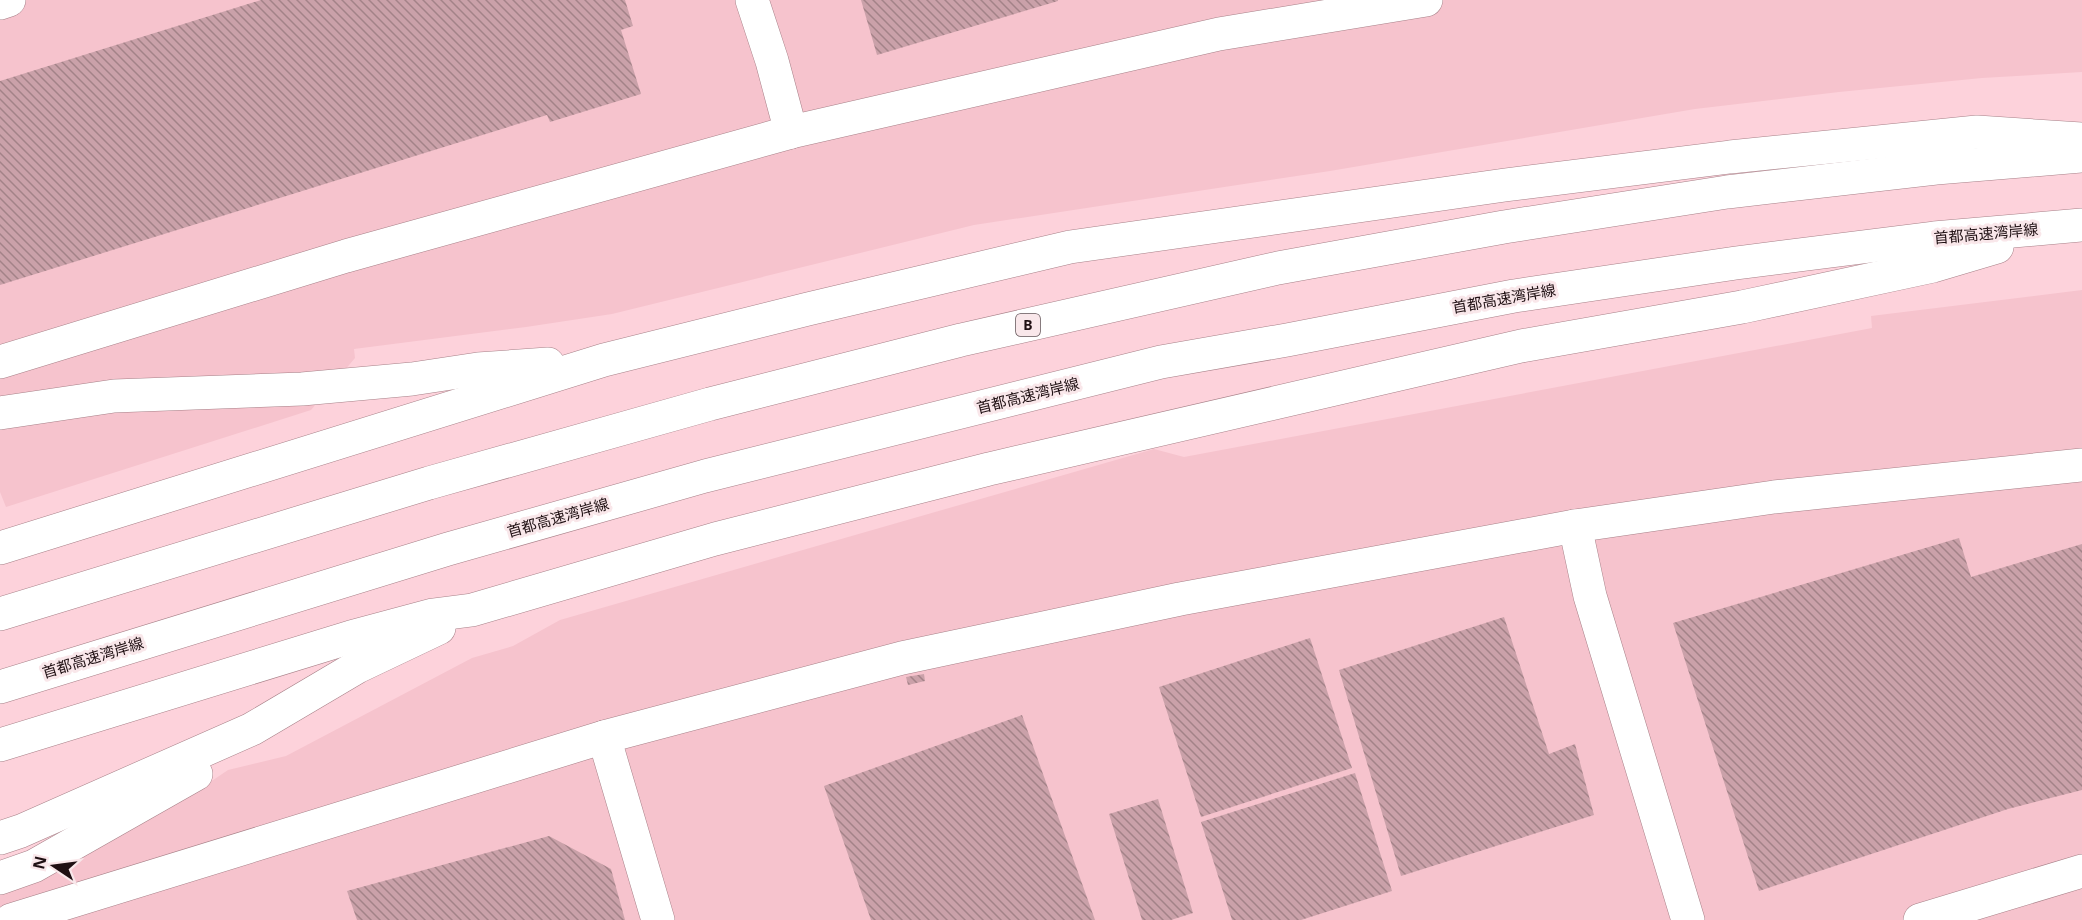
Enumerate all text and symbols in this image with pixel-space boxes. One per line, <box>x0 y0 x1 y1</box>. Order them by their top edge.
street label: 首都高速湾岸線 <box>1933 218 2039 248</box>
street label: 首都高速湾岸線 <box>1450 279 1557 317</box>
road number: B <box>1016 314 1040 336</box>
street label: 首都高速湾岸線 <box>974 373 1081 417</box>
street label: 首都高速湾岸線 <box>504 493 611 541</box>
street label: 首都高速湾岸線 <box>40 632 146 682</box>
north arrow <box>24 836 84 896</box>
text: N <box>27 854 52 871</box>

